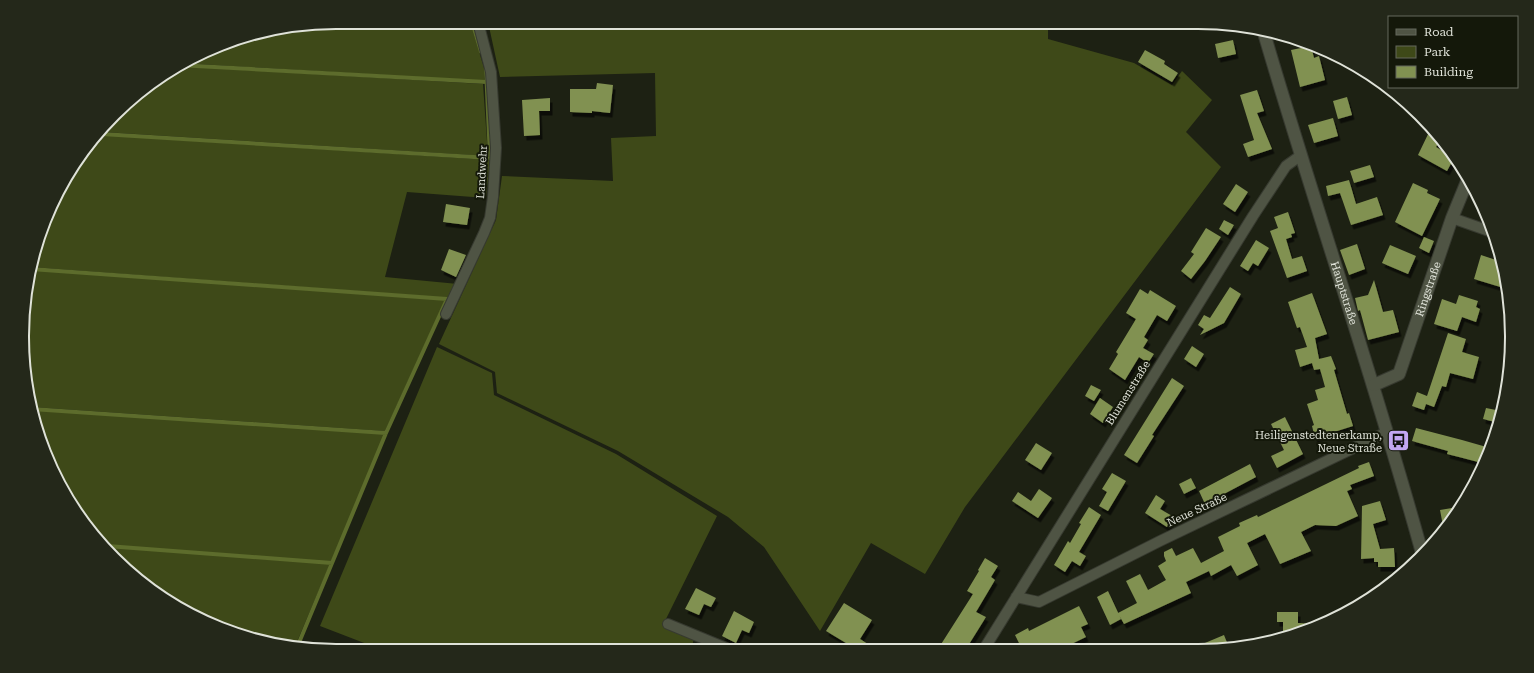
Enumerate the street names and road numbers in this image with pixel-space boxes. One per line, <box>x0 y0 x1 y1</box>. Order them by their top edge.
street label: Landwehr <box>474 144 490 199</box>
street label: Hauptstraße <box>1328 260 1360 326</box>
street label: Ringstraße <box>1413 260 1443 318</box>
street label: Blumenstraße <box>1103 358 1153 428</box>
street label: Neue Straße <box>1165 490 1229 530</box>

